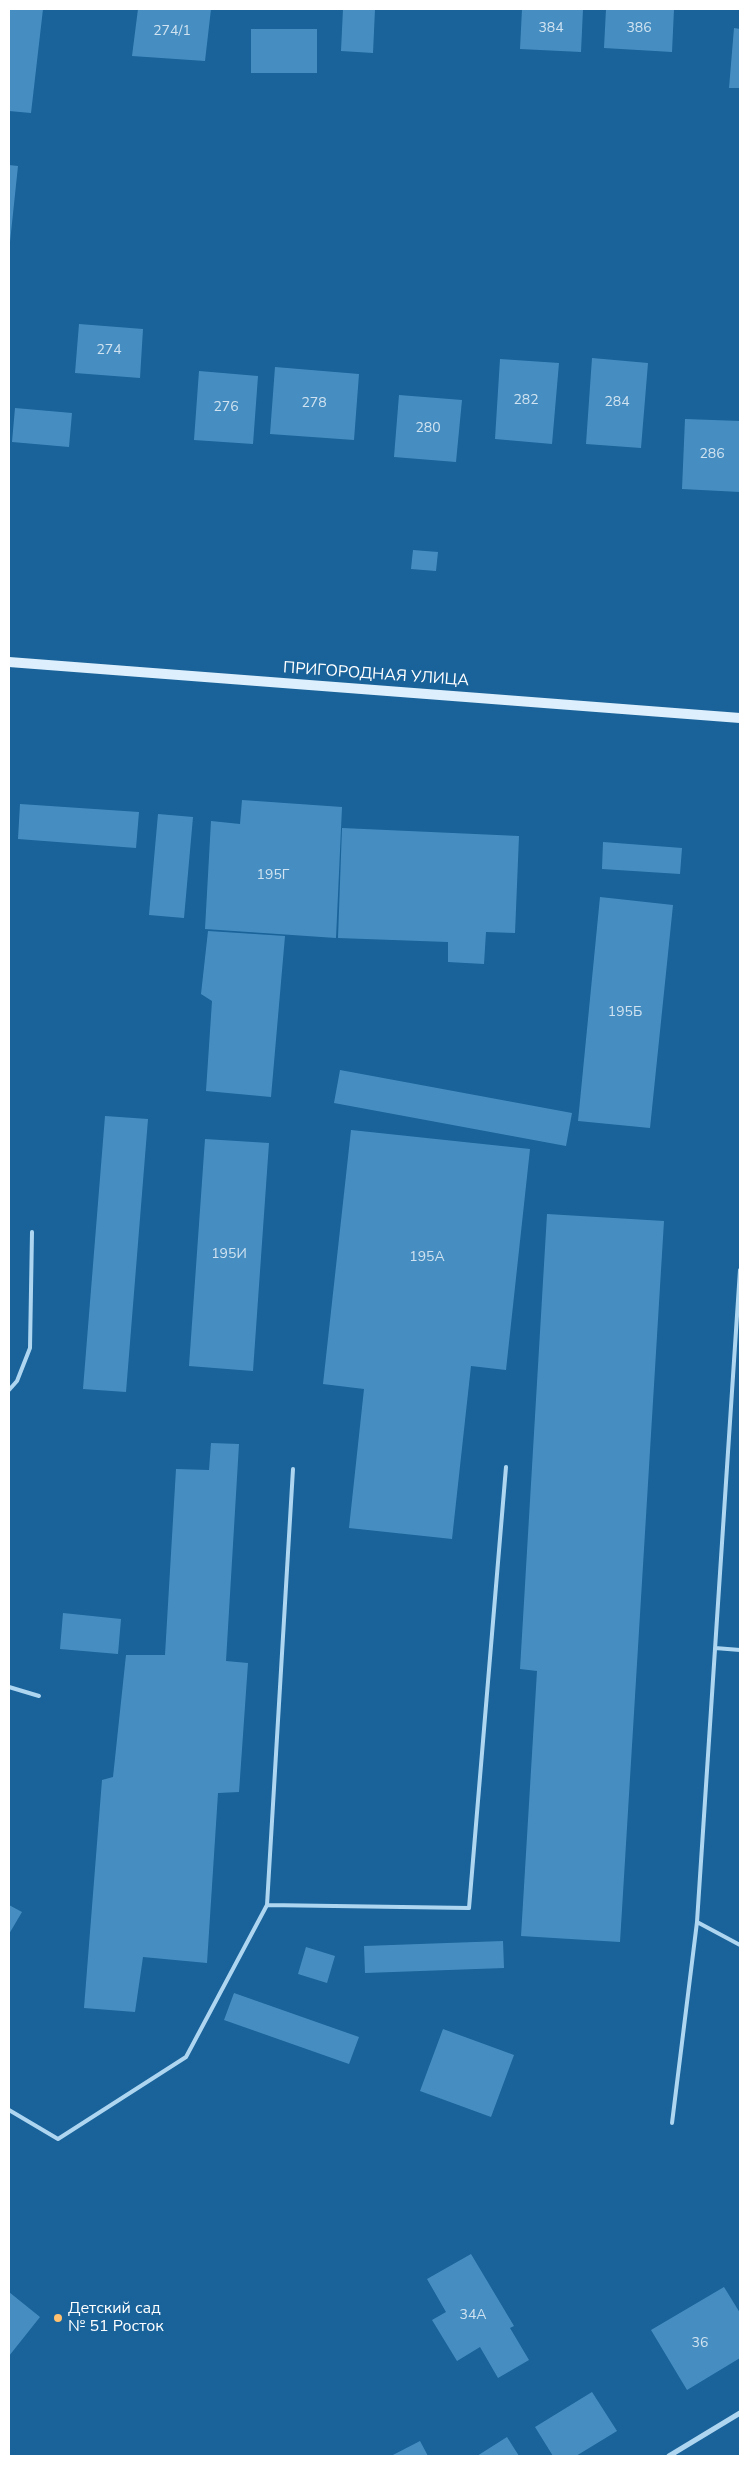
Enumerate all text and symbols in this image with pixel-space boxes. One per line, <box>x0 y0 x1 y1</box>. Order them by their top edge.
house number: 384 <box>538 21 564 37</box>
house number: 386 <box>626 21 652 37</box>
house number: 274/1 <box>153 24 191 40</box>
house number: 274 <box>96 343 122 359</box>
house number: 282 <box>513 393 539 409</box>
house number: 284 <box>604 395 630 411</box>
house number: 278 <box>301 396 327 412</box>
house number: 276 <box>213 400 239 416</box>
house number: 280 <box>415 421 441 437</box>
house number: 286 <box>699 447 725 463</box>
street label: ПРИГОРОДНАЯ УЛИЦА <box>282 659 470 691</box>
house number: 195Г <box>257 868 289 884</box>
house number: 195Б <box>608 1005 642 1021</box>
house number: 195И <box>211 1247 247 1263</box>
house number: 195А <box>409 1250 445 1266</box>
place label: Детский сад № 51 Росток <box>68 2299 164 2337</box>
house number: 34А <box>459 2308 487 2324</box>
marker: Детский сад № 51 Росток <box>52 2312 64 2324</box>
house number: 36 <box>692 2336 708 2352</box>

